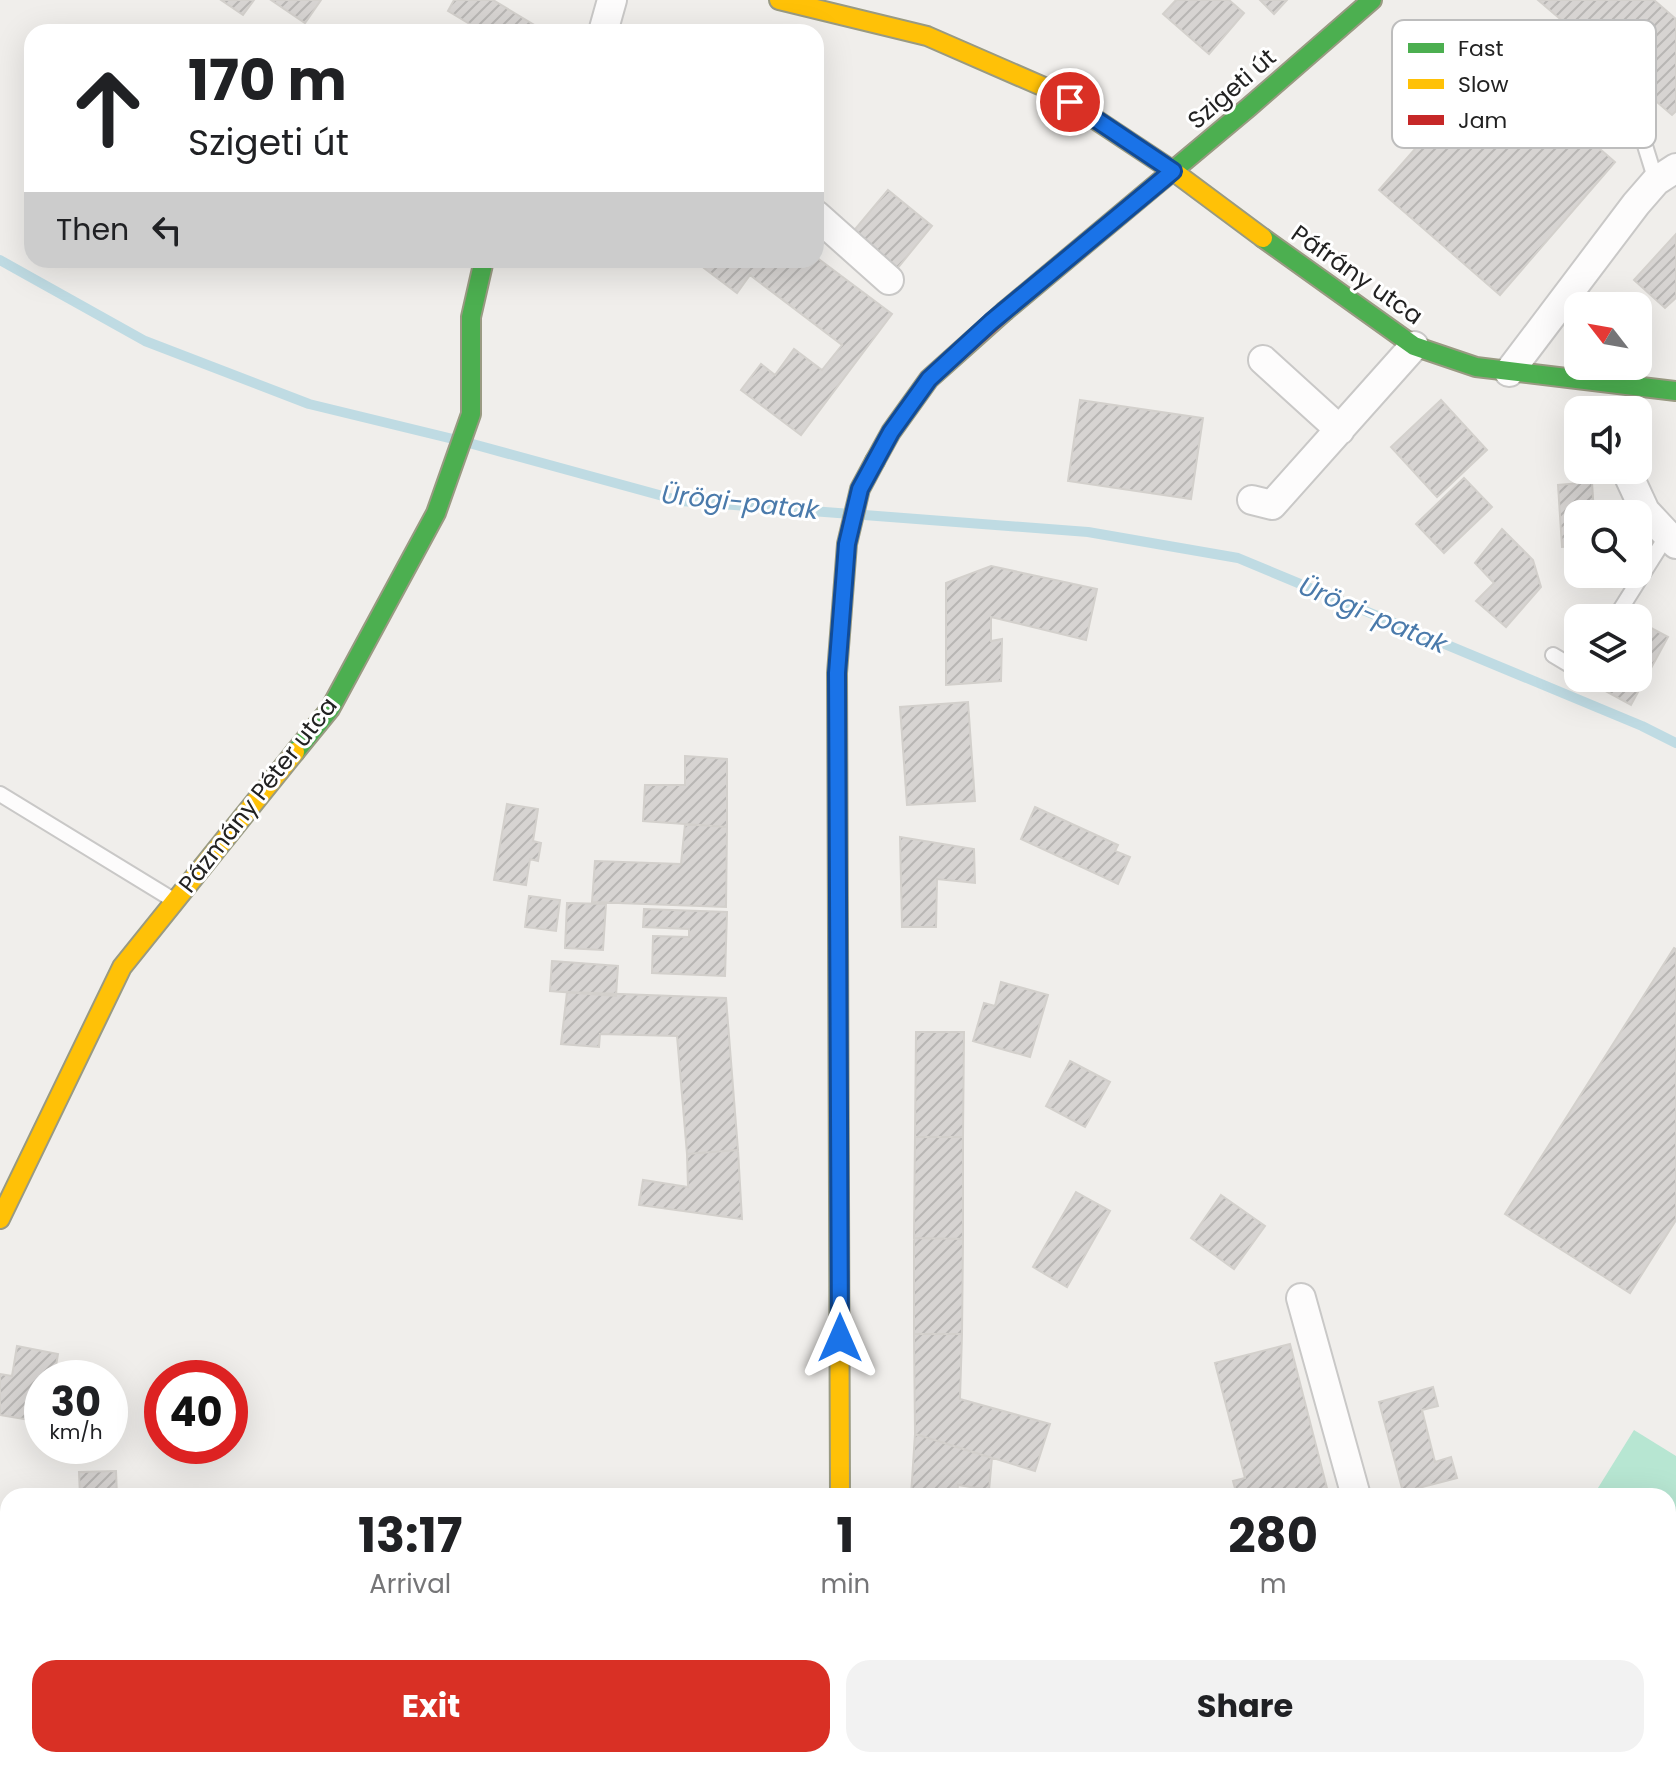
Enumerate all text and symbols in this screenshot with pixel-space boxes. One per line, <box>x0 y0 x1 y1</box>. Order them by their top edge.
legend <box>1392 20 1656 148</box>
text: Fast <box>1458 33 1503 64</box>
text: 170 m <box>188 41 347 120</box>
street label: Szigeti út <box>1180 41 1283 136</box>
icon: ahead <box>56 56 160 160</box>
pin <box>1036 68 1104 136</box>
text: Slow <box>1458 69 1508 100</box>
icon: arrive <box>1048 80 1092 124</box>
text: Jam <box>1458 105 1507 136</box>
text: Szigeti út <box>188 117 349 168</box>
text: Then <box>56 208 129 251</box>
icon: left <box>145 208 189 252</box>
street label: Páfrány utca <box>1285 217 1430 332</box>
north arrow <box>1564 292 1652 380</box>
map controls <box>1564 292 1652 692</box>
button: sound <box>1564 396 1652 484</box>
water label: Ürögi-patak <box>660 476 822 528</box>
button: search <box>1564 500 1652 588</box>
water label: Ürögi-patak <box>1293 568 1454 663</box>
button: layers <box>1564 604 1652 692</box>
street label: Pázmány Péter utca <box>171 690 344 899</box>
position arrow <box>798 1296 882 1380</box>
speed limit sign: 40 <box>144 1360 248 1464</box>
text: 30 <box>51 1374 101 1430</box>
text: km/h <box>49 1418 103 1446</box>
text: 13:17 <box>358 1502 462 1569</box>
text: 1 <box>836 1502 854 1569</box>
text: 280 <box>1228 1502 1318 1569</box>
text: Arrival <box>369 1566 451 1602</box>
text: min <box>820 1566 870 1602</box>
text: m <box>1260 1566 1286 1602</box>
button: Exit <box>32 1660 830 1752</box>
button: Share <box>846 1660 1644 1752</box>

